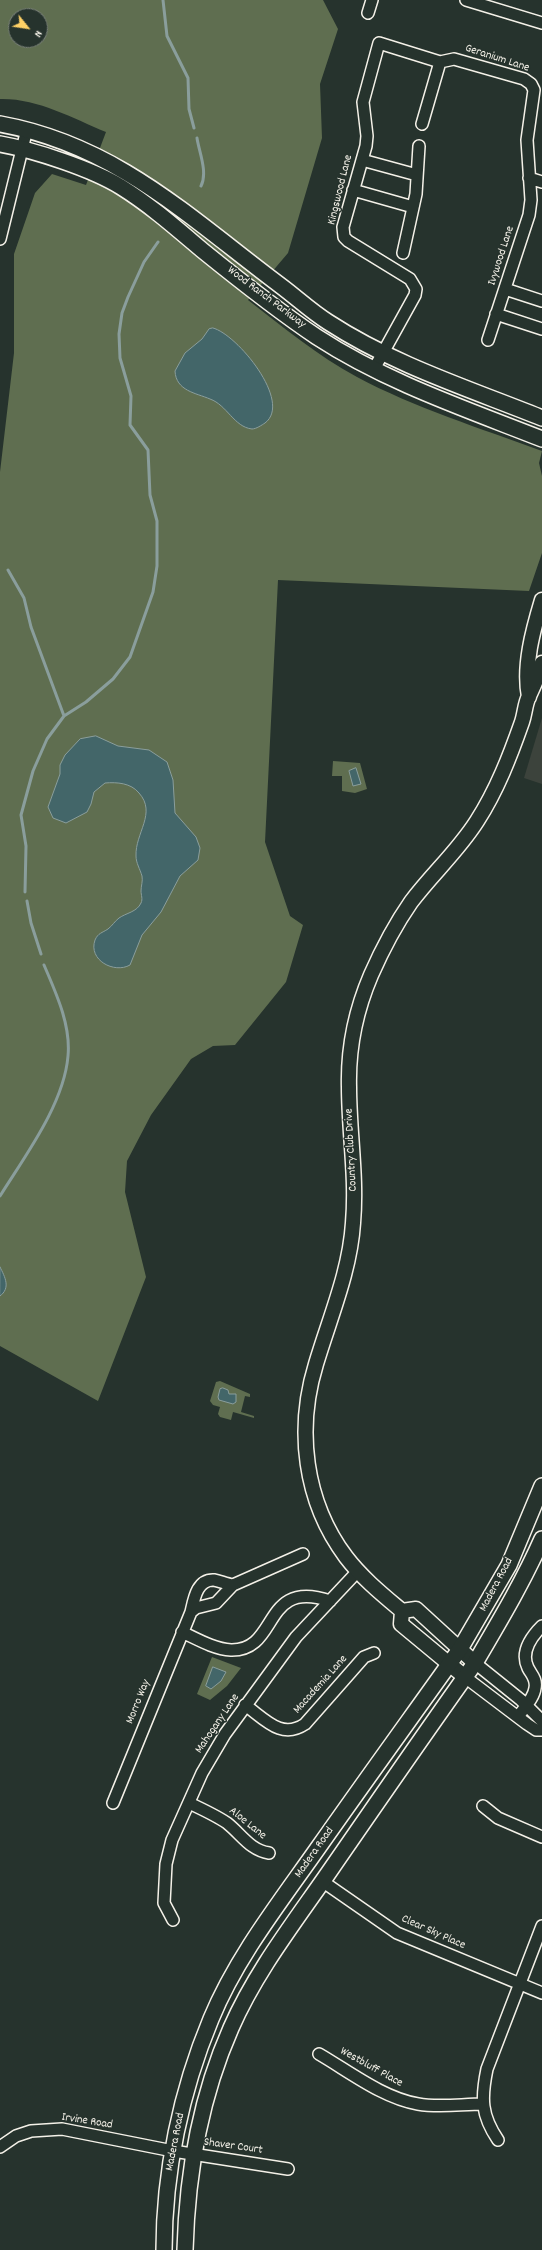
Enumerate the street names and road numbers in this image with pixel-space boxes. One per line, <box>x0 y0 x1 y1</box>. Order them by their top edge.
street label: Geranium Lane <box>463 42 531 76</box>
street label: Kingswood Lane <box>325 153 357 227</box>
street label: Ivywood Lane <box>486 224 518 288</box>
street label: Wood Ranch Parkway <box>224 264 308 332</box>
street label: Country Club Drive <box>343 1108 361 1192</box>
street label: Madera Road <box>477 1556 517 1614</box>
street label: Macademia Lane <box>291 1653 351 1717</box>
street label: Morro Way <box>124 1678 154 1726</box>
street label: Mahogany Lane <box>193 1691 243 1757</box>
street label: Aloe Lane <box>225 1805 269 1843</box>
street label: Madera Road <box>292 1825 338 1881</box>
street label: Clear Sky Place <box>399 1912 467 1954</box>
street label: Westbluff Place <box>337 2045 405 2091</box>
street label: Irvine Road <box>60 2111 114 2133</box>
street label: Madera Road <box>163 2112 189 2172</box>
street label: Shaver Court <box>203 2136 263 2158</box>

